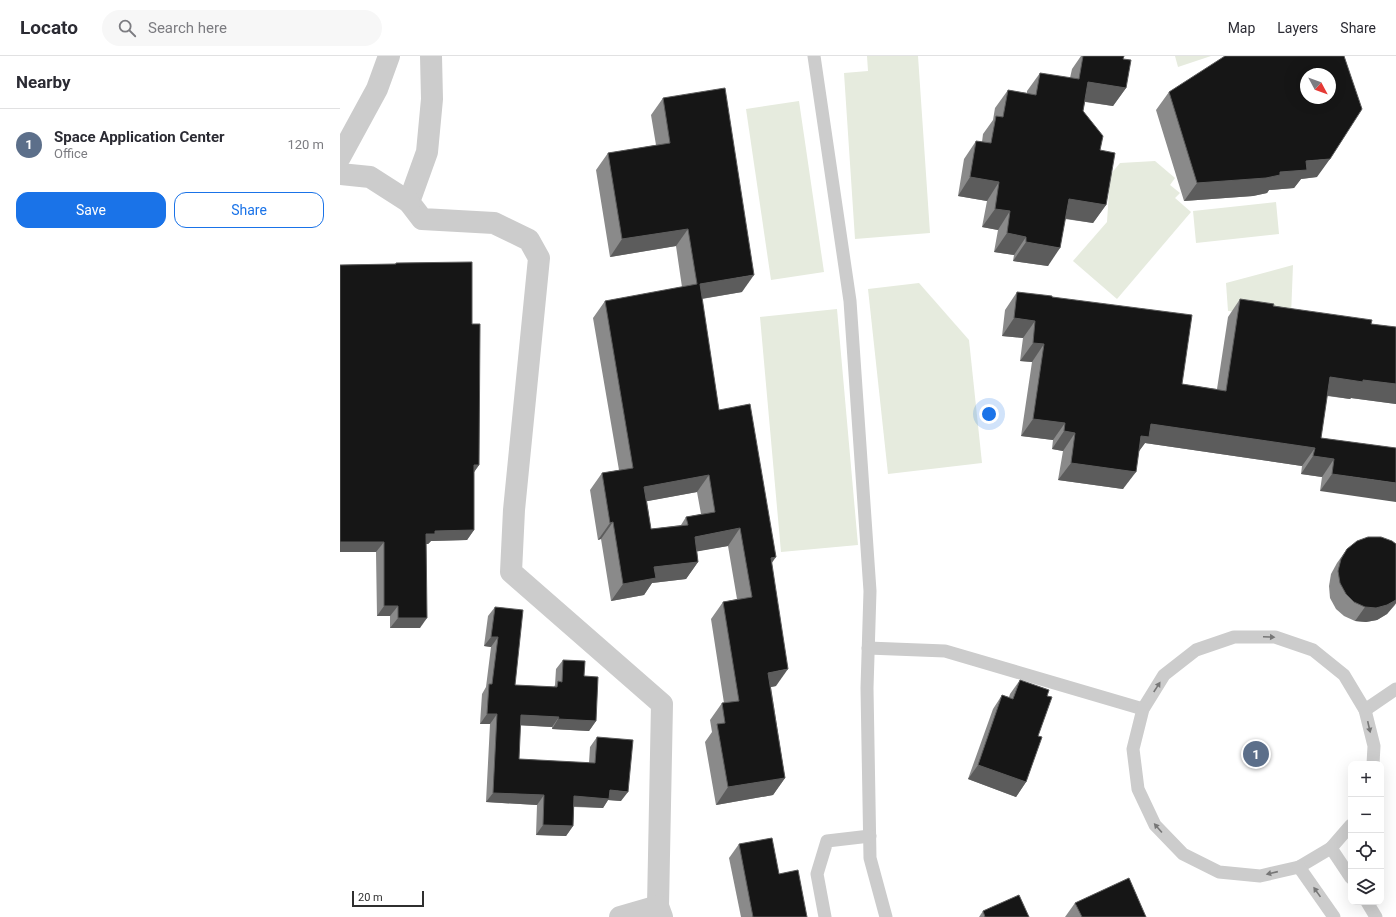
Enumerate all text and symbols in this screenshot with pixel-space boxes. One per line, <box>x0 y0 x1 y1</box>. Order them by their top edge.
search box <box>102 10 382 46</box>
text: Locato <box>20 16 78 39</box>
icon: search <box>116 17 138 39</box>
text: Search here <box>148 19 227 37</box>
text: Map <box>1228 20 1255 36</box>
text: Layers <box>1277 20 1318 36</box>
text: Share <box>1340 20 1376 36</box>
north arrow <box>1300 68 1336 104</box>
text: Nearby <box>16 72 71 92</box>
text: Space Application Center <box>54 128 224 146</box>
text: 1 <box>25 137 33 152</box>
text: 120 m <box>287 137 324 152</box>
text: Office <box>54 146 88 161</box>
button: Save <box>16 192 166 228</box>
button: Share <box>174 192 324 228</box>
your location <box>979 404 999 424</box>
one-way arrow <box>1263 634 1276 640</box>
one-way arrow <box>1153 681 1160 693</box>
one-way arrow <box>1367 720 1373 733</box>
pin: 1 <box>1243 739 1269 769</box>
map controls <box>1348 761 1384 905</box>
button: + <box>1348 761 1384 797</box>
button: − <box>1348 797 1384 833</box>
one-way arrow <box>1154 823 1163 833</box>
button: locate <box>1348 833 1384 869</box>
button: layers <box>1348 869 1384 905</box>
one-way arrow <box>1266 871 1279 877</box>
one-way arrow <box>1312 887 1321 898</box>
scale bar <box>352 889 424 908</box>
text: 20 m <box>358 891 383 904</box>

